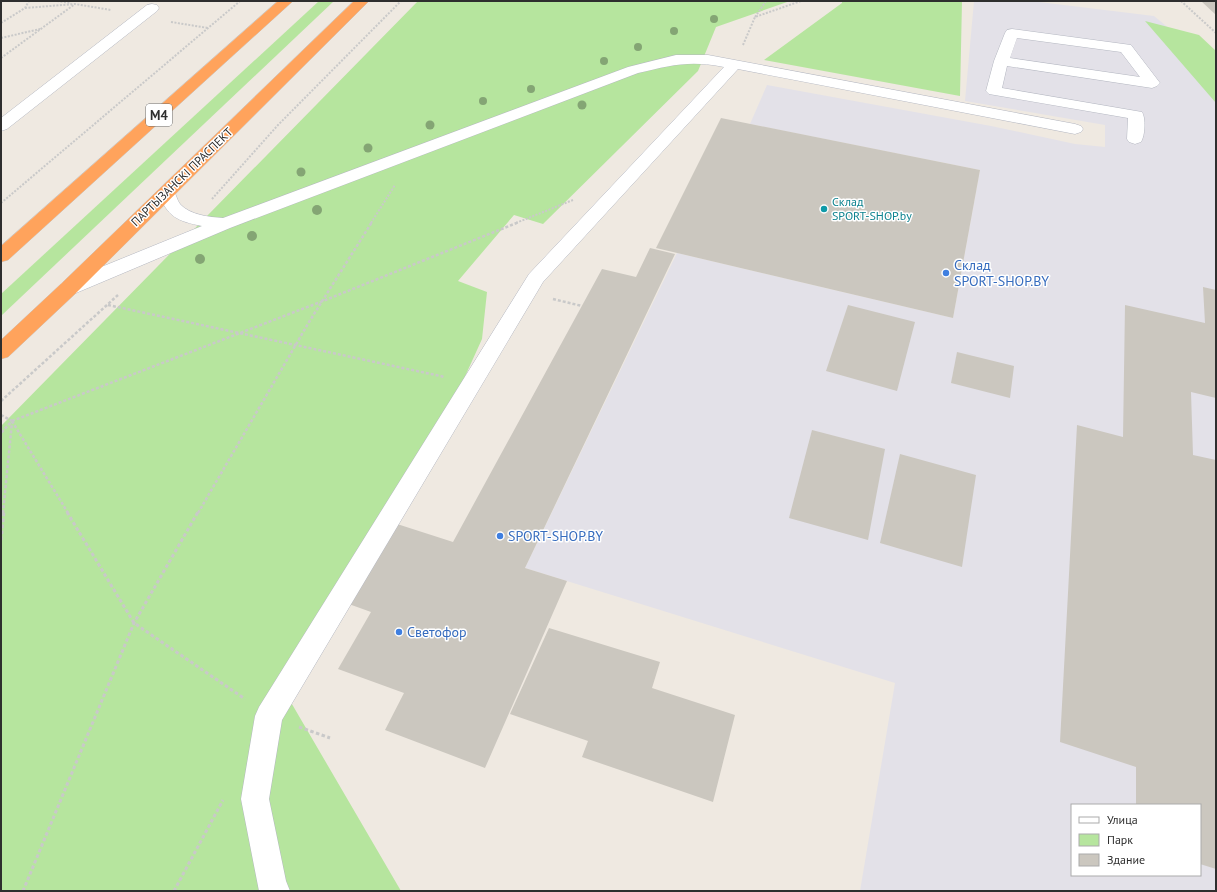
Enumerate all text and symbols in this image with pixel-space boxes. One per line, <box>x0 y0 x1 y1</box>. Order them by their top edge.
road number: М4 <box>146 104 172 126</box>
street label: ПАРТЫЗАНСКІ ПРАСПЕКТ <box>128 124 236 229</box>
place label: Склад SPORT-SHOP.by <box>832 194 912 223</box>
marker: Склад SPORT-SHOP.by <box>819 204 829 214</box>
place label: Склад SPORT-SHOP.BY <box>954 256 1049 290</box>
marker: Склад SPORT-SHOP.BY <box>941 268 951 278</box>
place label: SPORT-SHOP.BY <box>508 527 603 545</box>
marker: SPORT-SHOP.BY <box>495 531 505 541</box>
place label: Светофор <box>407 623 467 641</box>
marker: Светофор <box>394 627 404 637</box>
legend <box>1071 804 1201 876</box>
text: Улица <box>1107 812 1138 827</box>
text: Парк <box>1107 832 1133 847</box>
text: Здание <box>1107 852 1145 867</box>

